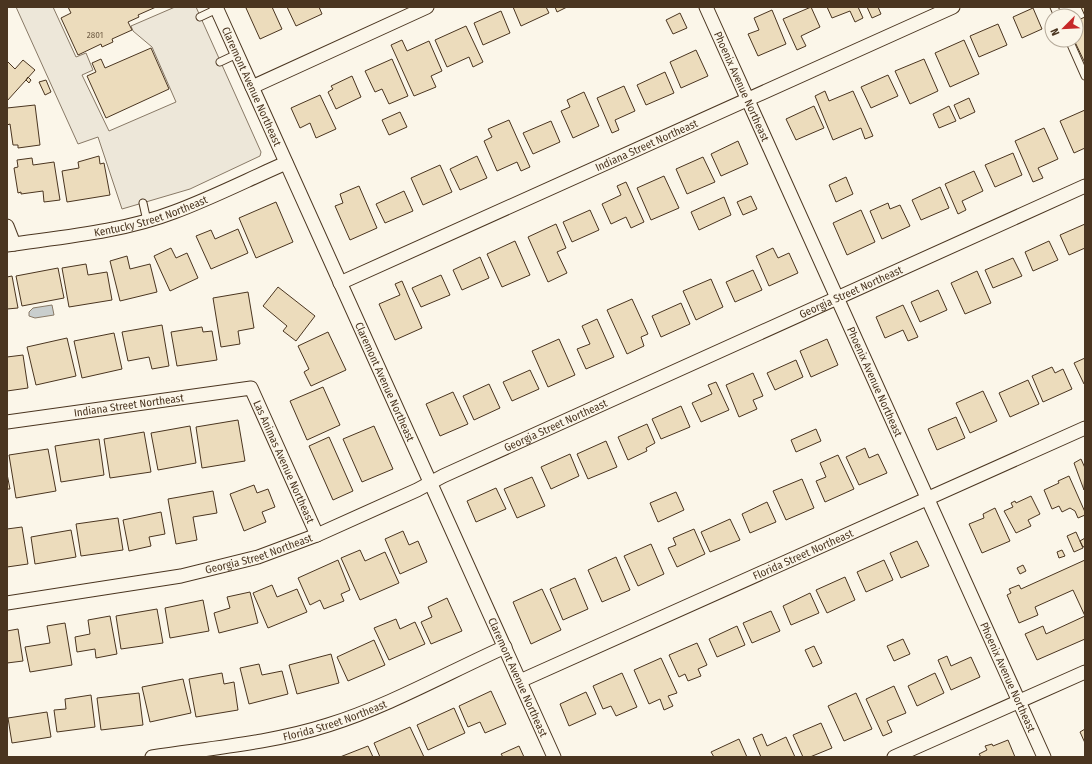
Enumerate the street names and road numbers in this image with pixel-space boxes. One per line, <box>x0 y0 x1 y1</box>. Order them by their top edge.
street label: Claremont Avenue Northeast <box>219 25 284 149</box>
street label: Phoenix Avenue Northeast <box>711 30 772 144</box>
street label: Indiana Street Northeast <box>593 117 700 174</box>
street label: Kentucky Street Northeast <box>93 193 210 239</box>
street label: Georgia Street Northeast <box>797 263 905 321</box>
street label: Claremont Avenue Northeast <box>352 320 417 444</box>
street label: Phoenix Avenue Northeast <box>844 325 905 439</box>
street label: Indiana Street Northeast <box>73 391 185 420</box>
street label: Georgia Street Northeast <box>502 397 610 455</box>
street label: Las Animas Avenue Northeast <box>250 398 317 526</box>
street label: Florida Street Northeast <box>751 527 856 583</box>
street label: Georgia Street Northeast <box>204 531 315 577</box>
street label: Claremont Avenue Northeast <box>485 616 550 739</box>
street label: Phoenix Avenue Northeast <box>977 620 1038 735</box>
street label: Florida Street Northeast <box>282 697 389 744</box>

